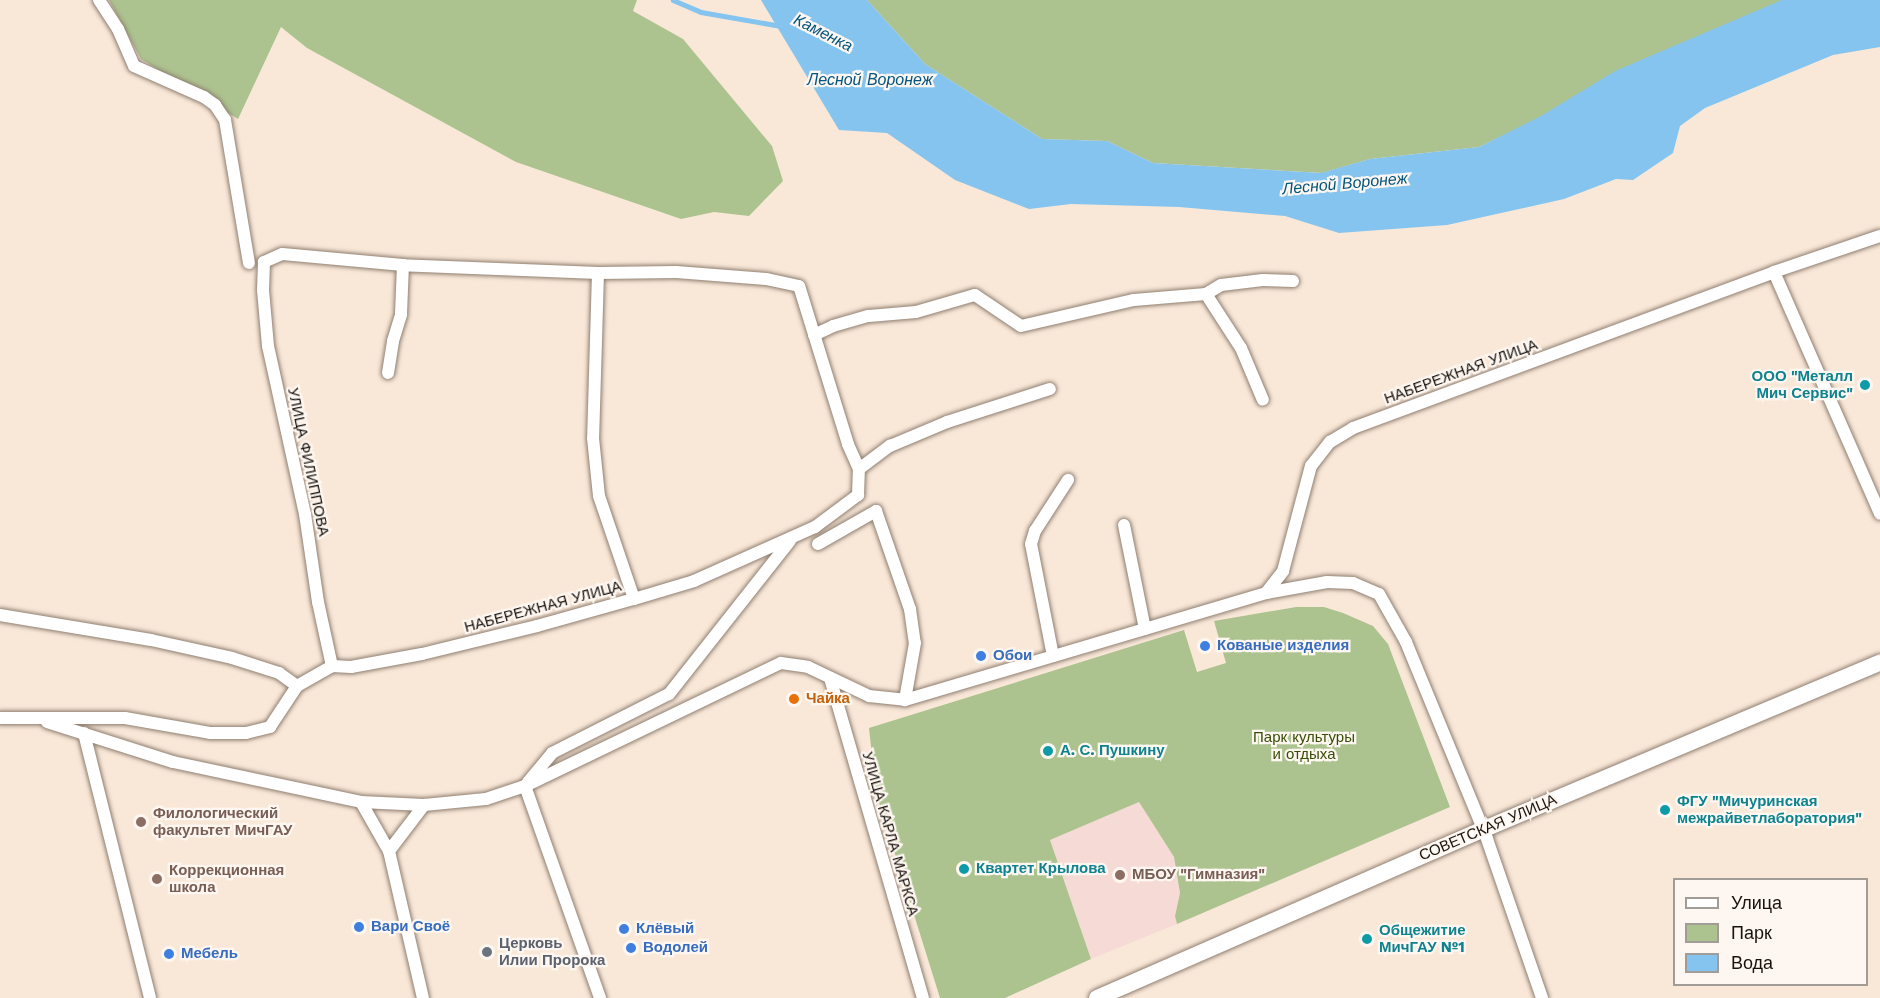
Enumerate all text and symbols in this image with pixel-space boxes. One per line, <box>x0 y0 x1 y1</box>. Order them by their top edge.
water label: Каменка <box>790 10 856 56</box>
water label: Лесной Воронеж <box>807 70 933 90</box>
water label: Лесной Воронеж <box>1282 169 1408 199</box>
street label: НАБЕРЕЖНАЯ УЛИЦА <box>1382 336 1540 408</box>
place label: ООО "Металл Мич Сервис" <box>1752 367 1853 402</box>
marker: ООО "Металл Мич Сервис" <box>1858 378 1872 392</box>
street label: УЛИЦА ФИЛИППОВА <box>283 386 333 538</box>
street label: НАБЕРЕЖНАЯ УЛИЦА <box>462 577 624 637</box>
place label: Кованые изделия <box>1217 637 1349 655</box>
marker: Кованые изделия <box>1198 639 1212 653</box>
place label: Обои <box>993 647 1032 665</box>
marker: Обои <box>974 649 988 663</box>
place label: Чайка <box>806 690 850 708</box>
marker: Чайка <box>787 692 801 706</box>
park label: Парк культуры и отдыха <box>1253 728 1355 763</box>
place label: А. С. Пушкину <box>1060 742 1165 760</box>
marker: А. С. Пушкину <box>1041 744 1055 758</box>
street label: УЛИЦА КАРЛА МАРКСА <box>858 750 922 918</box>
street label: СОВЕТСКАЯ УЛИЦА <box>1417 791 1559 865</box>
place label: ФГУ "Мичуринская межрайветлаборатория" <box>1677 792 1862 827</box>
marker: ФГУ "Мичуринская межрайветлаборатория" <box>1658 803 1672 817</box>
place label: Филологический факультет МичГАУ <box>153 804 292 839</box>
marker: Филологический факультет МичГАУ <box>134 815 148 829</box>
place label: Квартет Крылова <box>976 860 1106 878</box>
place label: Коррекционная школа <box>169 861 284 896</box>
marker: Квартет Крылова <box>957 862 971 876</box>
place label: МБОУ "Гимназия" <box>1132 866 1265 884</box>
marker: МБОУ "Гимназия" <box>1113 868 1127 882</box>
marker: Коррекционная школа <box>150 872 164 886</box>
legend <box>1673 878 1868 986</box>
text: Улица <box>1731 892 1782 913</box>
place label: Вари Своё <box>371 918 450 936</box>
marker: Вари Своё <box>352 920 366 934</box>
place label: Клёвый <box>636 920 694 938</box>
place label: Общежитие МичГАУ №1 <box>1379 921 1465 956</box>
marker: Клёвый <box>617 922 631 936</box>
text: Парк <box>1731 922 1772 943</box>
marker: Общежитие МичГАУ №1 <box>1360 932 1374 946</box>
place label: Церковь Илии Пророка <box>499 934 605 969</box>
place label: Водолей <box>643 939 708 957</box>
marker: Водолей <box>624 941 638 955</box>
place label: Мебель <box>181 945 238 963</box>
marker: Церковь Илии Пророка <box>480 945 494 959</box>
marker: Мебель <box>162 947 176 961</box>
text: Вода <box>1731 952 1773 973</box>

